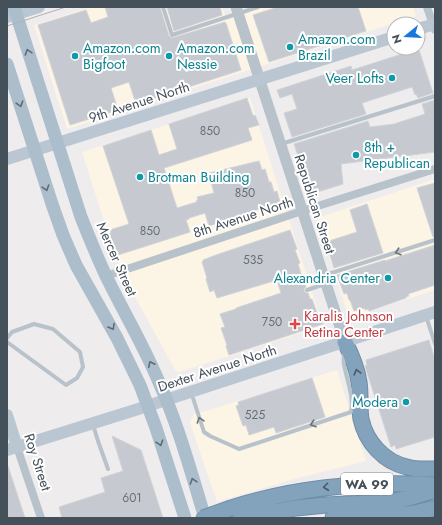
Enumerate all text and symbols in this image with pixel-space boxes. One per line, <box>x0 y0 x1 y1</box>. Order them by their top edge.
north arrow <box>386 16 426 56</box>
place label: Amazon.com Brazil <box>298 29 376 65</box>
text: N <box>388 32 405 46</box>
place label: Amazon.com Bigfoot <box>83 38 161 74</box>
place label: Amazon.com Nessie <box>177 38 255 74</box>
marker: Amazon.com Brazil <box>285 42 295 52</box>
one-way arrow <box>24 48 33 55</box>
marker: Amazon.com Bigfoot <box>70 51 80 61</box>
marker: Amazon.com Nessie <box>164 51 174 61</box>
place label: Veer Lofts <box>326 68 384 88</box>
marker: Veer Lofts <box>387 73 397 83</box>
street label: 9th Avenue North <box>86 76 192 128</box>
one-way arrow <box>15 100 24 107</box>
house number: 850 <box>200 122 220 140</box>
place label: 8th + Republican <box>364 137 430 173</box>
marker: 8th + Republican <box>351 150 361 160</box>
street label: Republican Street <box>289 152 341 257</box>
place label: Brotman Building <box>148 167 250 187</box>
marker: Brotman Building <box>135 172 145 182</box>
one-way arrow <box>41 184 50 191</box>
house number: 850 <box>235 184 255 202</box>
street label: 8th Avenue North <box>190 191 296 243</box>
street label: Mercer Street <box>92 219 143 300</box>
house number: 850 <box>140 222 160 240</box>
one-way arrow <box>395 247 402 256</box>
house number: 535 <box>243 251 263 269</box>
place label: Alexandria Center <box>274 268 380 288</box>
marker: Alexandria Center <box>383 273 393 283</box>
place label: Karalis Johnson Retina Center <box>304 306 393 342</box>
house number: 750 <box>262 313 282 331</box>
marker: Karalis Johnson Retina Center <box>289 318 301 330</box>
one-way arrow <box>107 323 114 331</box>
street label: Dexter Avenue North <box>155 339 279 397</box>
one-way arrow <box>148 361 156 368</box>
one-way arrow <box>353 368 362 375</box>
place label: Modera <box>352 392 398 412</box>
marker: Modera <box>401 397 411 407</box>
house number: 525 <box>245 406 265 424</box>
one-way arrow <box>196 416 205 423</box>
one-way arrow <box>310 419 317 428</box>
street label: Roy Street <box>19 431 57 494</box>
one-way arrow <box>156 439 164 446</box>
road number: WA 99 <box>341 473 393 495</box>
one-way arrow <box>190 477 198 484</box>
one-way arrow <box>323 482 329 491</box>
house number: 601 <box>122 489 142 507</box>

